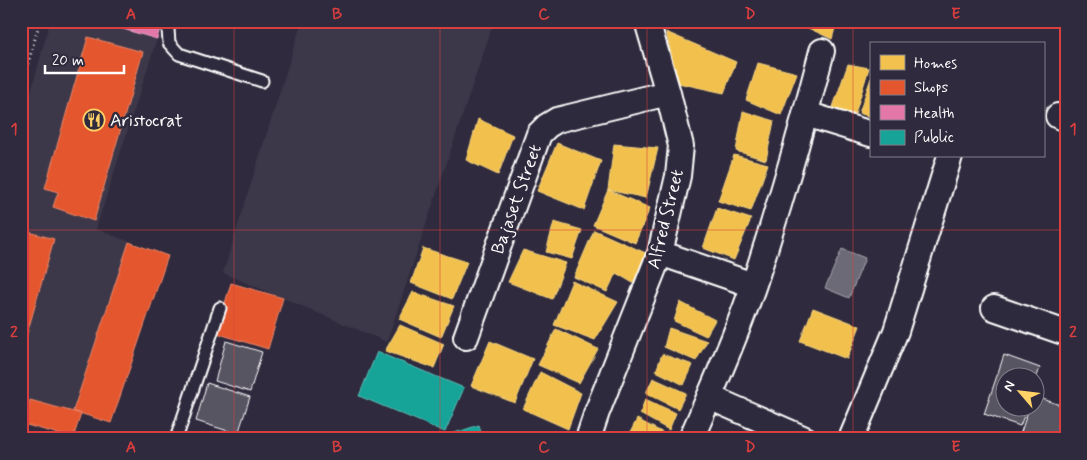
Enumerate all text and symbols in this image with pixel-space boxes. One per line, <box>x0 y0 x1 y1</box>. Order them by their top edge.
text: A <box>126 4 136 25</box>
text: B <box>332 4 342 25</box>
text: C <box>538 4 550 25</box>
text: D <box>744 4 756 25</box>
text: E <box>951 4 961 25</box>
scale bar <box>45 42 124 74</box>
legend <box>870 42 1044 158</box>
text: 20 m <box>52 51 84 71</box>
text: Homes <box>914 54 957 74</box>
text: Shops <box>914 78 949 98</box>
text: Health <box>914 104 955 124</box>
restaurant icon: Aristocrat <box>82 108 106 132</box>
place label: Aristocrat <box>110 109 183 133</box>
text: 1 <box>10 119 18 140</box>
text: 1 <box>1069 119 1077 140</box>
text: Public <box>914 128 954 148</box>
street label: Bajaset Street <box>486 141 548 258</box>
street label: Alfred Street <box>642 166 690 272</box>
text: 2 <box>10 322 18 343</box>
text: 2 <box>1069 322 1077 343</box>
north arrow <box>994 368 1044 418</box>
text: N <box>999 378 1020 395</box>
text: A <box>126 437 136 458</box>
text: B <box>332 437 342 458</box>
text: C <box>538 437 550 458</box>
text: D <box>744 437 756 458</box>
text: E <box>951 437 961 458</box>

